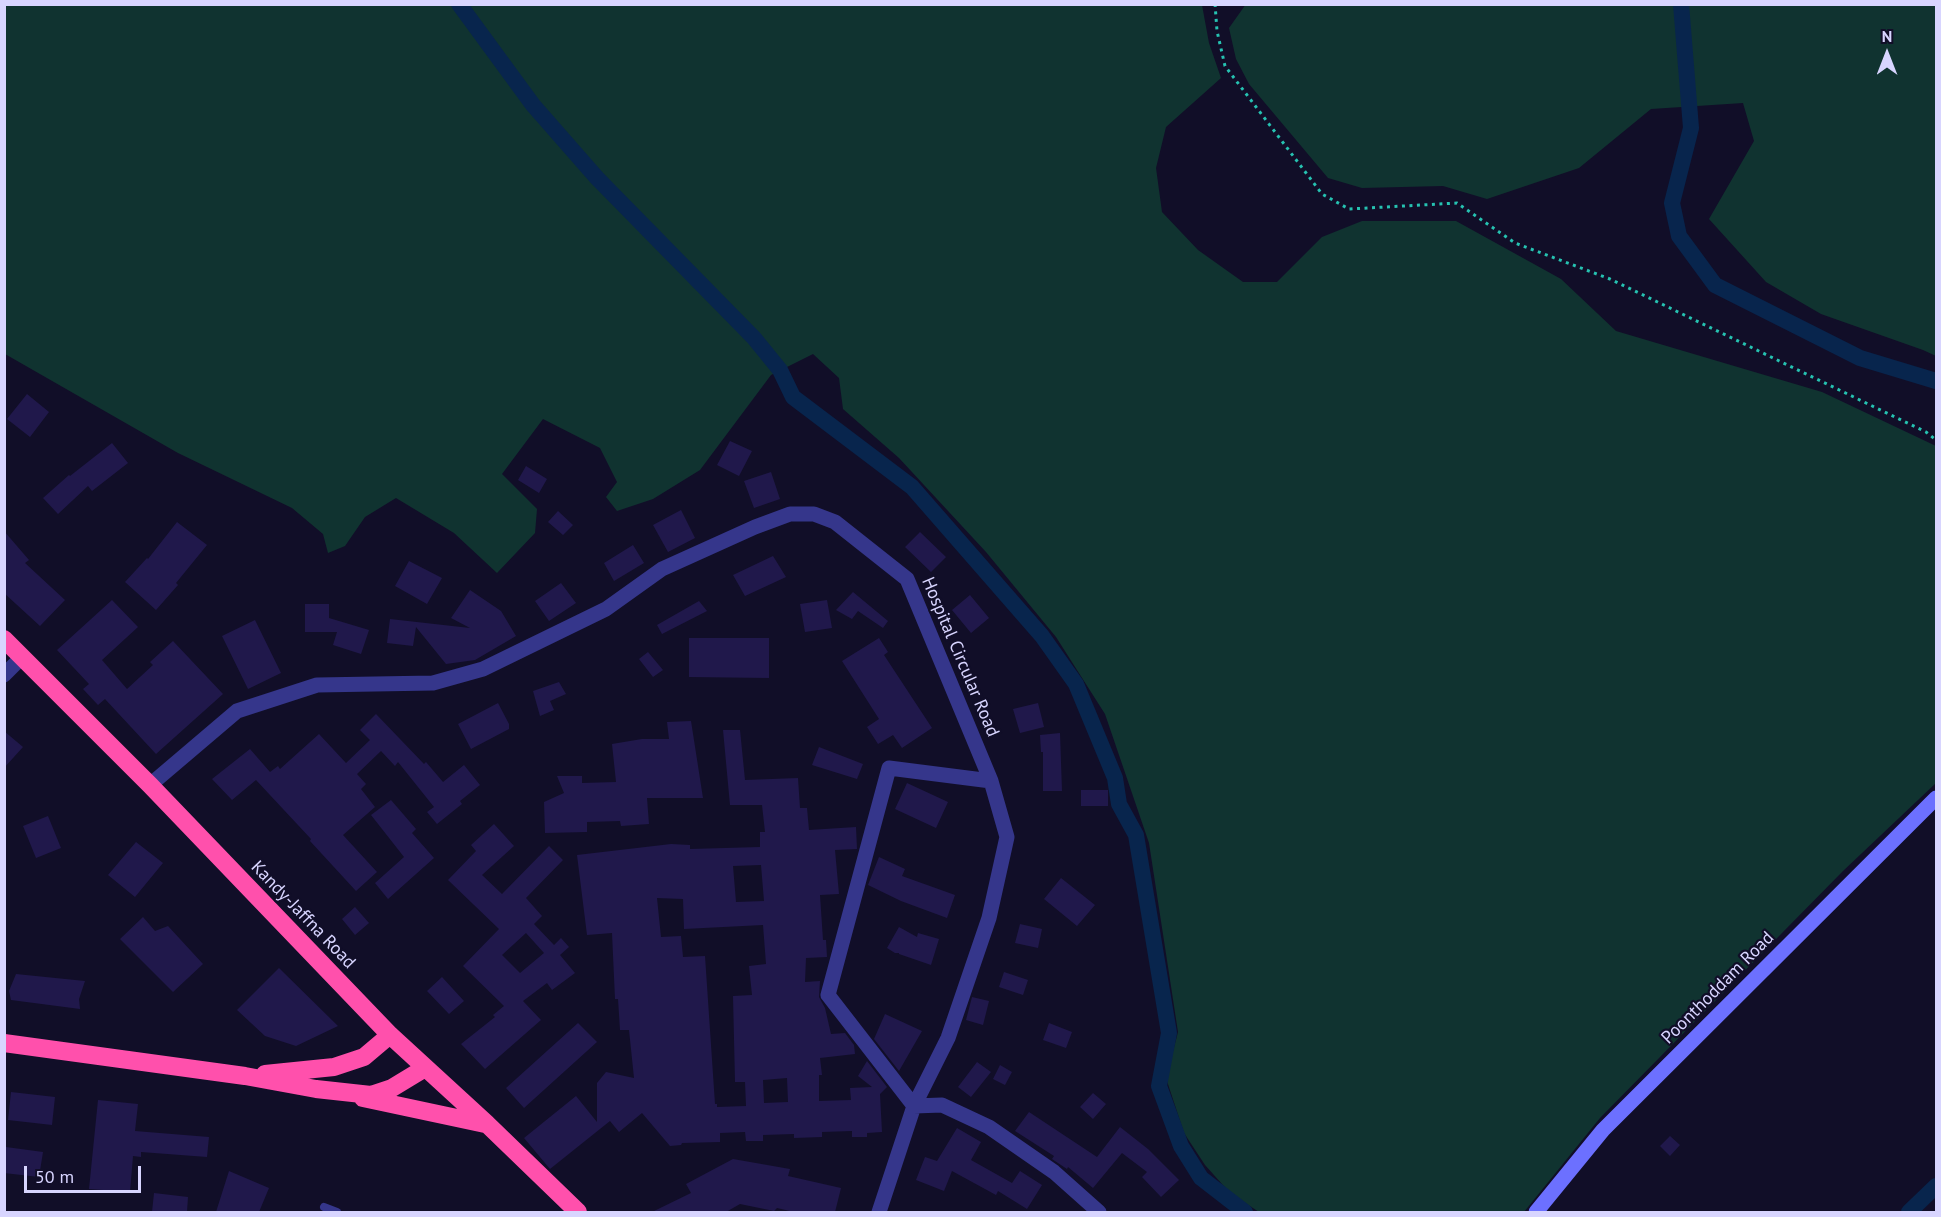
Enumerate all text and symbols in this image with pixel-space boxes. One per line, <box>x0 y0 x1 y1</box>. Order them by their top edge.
north arrow <box>1857 24 1917 84</box>
text: N <box>1882 26 1892 46</box>
street label: Hospital Circular Road <box>917 574 1003 740</box>
street label: Kandy-Jaffna Road <box>246 857 360 973</box>
street label: Poonthoddam Road <box>1657 927 1779 1049</box>
scale bar <box>27 1154 144 1192</box>
text: 50 m <box>35 1165 74 1188</box>

